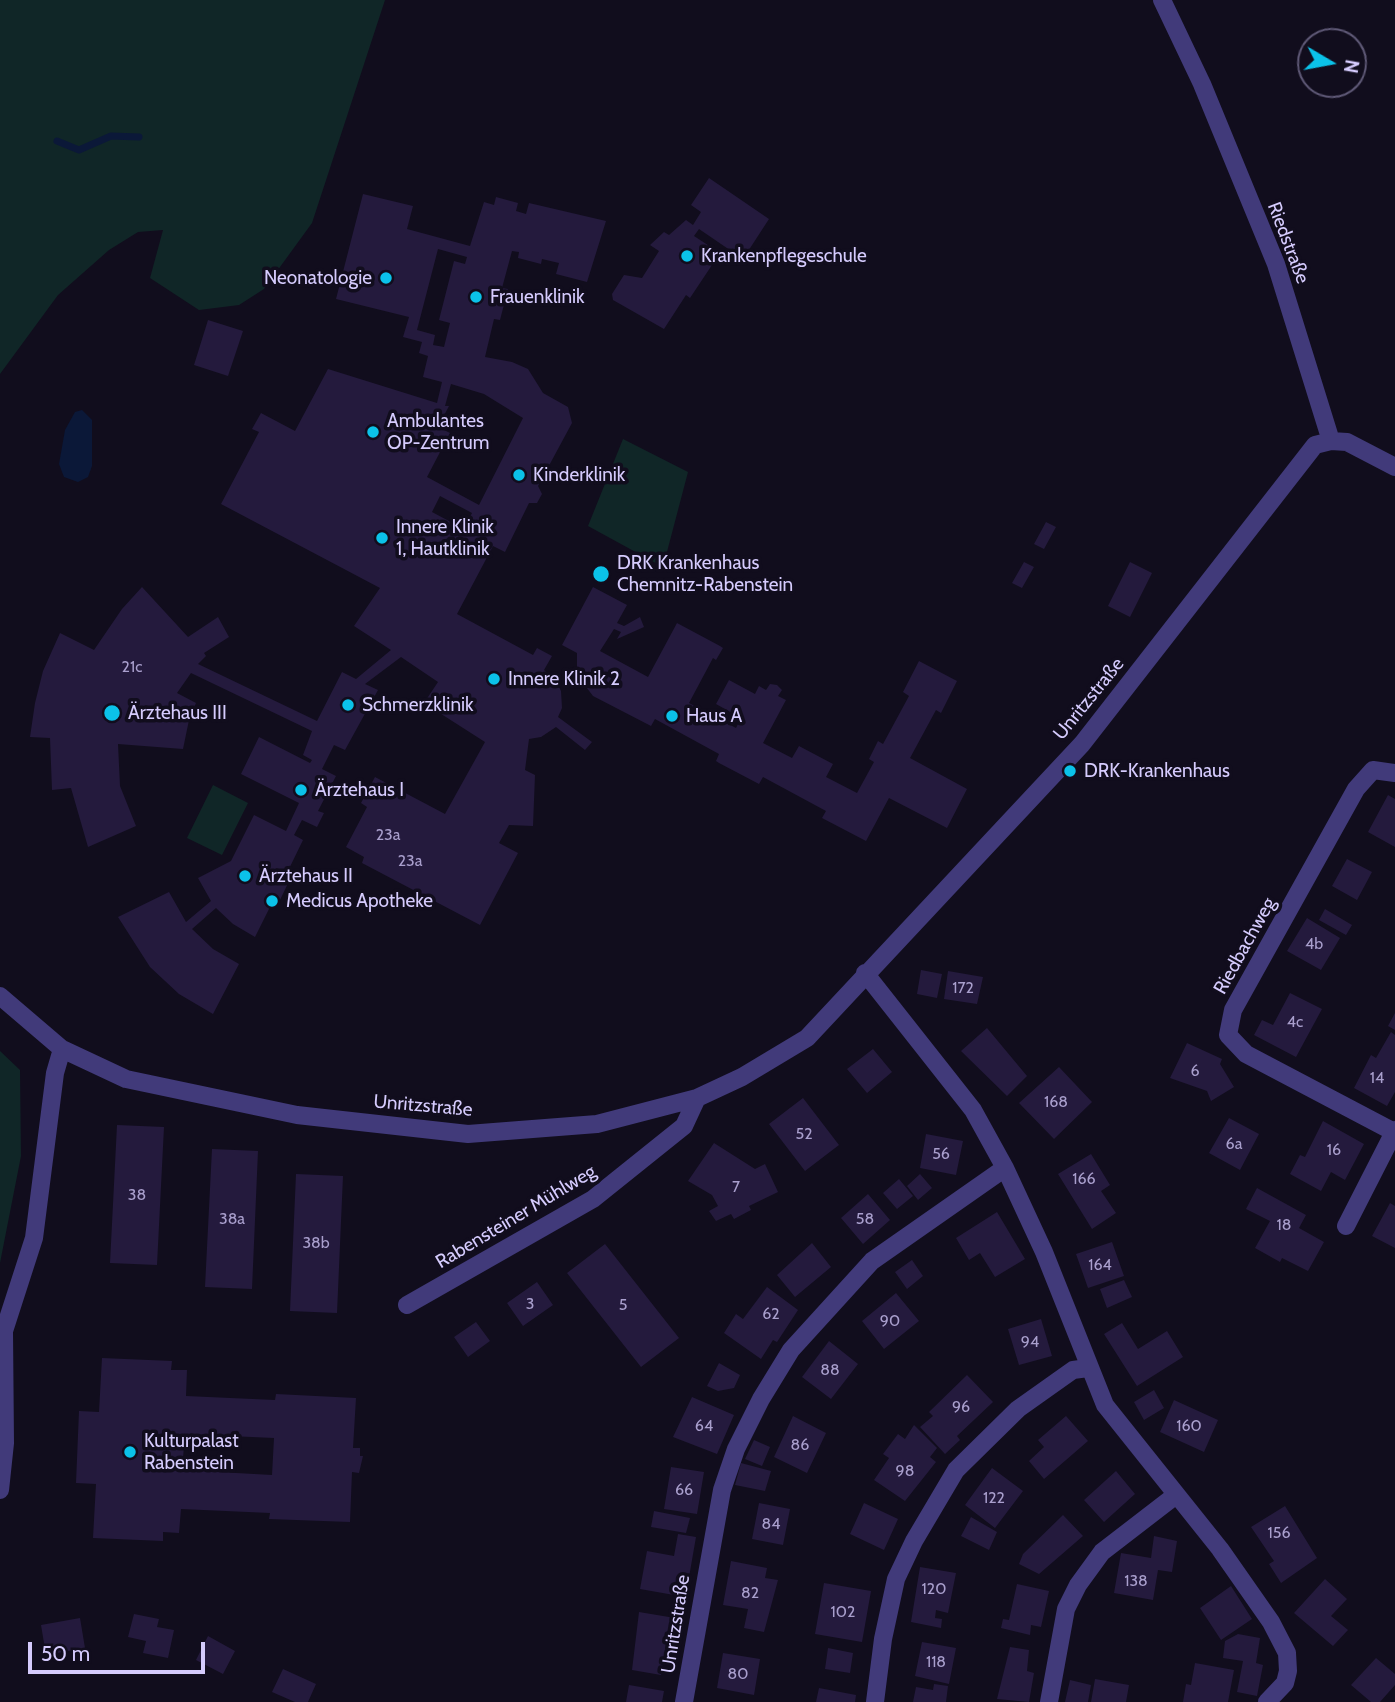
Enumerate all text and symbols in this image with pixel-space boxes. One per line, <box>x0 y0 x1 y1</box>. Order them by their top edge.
north arrow <box>1297 28 1367 98</box>
text: N <box>1339 58 1364 75</box>
street label: Riedstraße <box>1262 199 1314 287</box>
place label: Krankenpflegeschule <box>701 245 867 267</box>
marker: Krankenpflegeschule <box>679 248 695 264</box>
place label: Neonatologie <box>264 267 372 289</box>
marker: Neonatologie <box>378 270 394 286</box>
place label: Frauenklinik <box>490 286 585 308</box>
marker: Frauenklinik <box>468 289 484 305</box>
place label: Ambulantes OP-Zentrum <box>387 410 489 454</box>
marker: Ambulantes OP-Zentrum <box>365 424 381 440</box>
place label: Kinderklinik <box>533 464 625 486</box>
marker: Kinderklinik <box>511 467 527 483</box>
place label: Innere Klinik 1, Hautklinik <box>396 516 494 560</box>
marker: Innere Klinik 1, Hautklinik <box>374 530 390 546</box>
place label: DRK Krankenhaus Chemnitz-Rabenstein <box>617 552 793 596</box>
marker: DRK Krankenhaus Chemnitz-Rabenstein <box>591 564 611 584</box>
street label: Unritzstraße <box>1049 653 1129 745</box>
house number: 21c <box>122 657 142 677</box>
place label: Innere Klinik 2 <box>508 668 620 690</box>
marker: Innere Klinik 2 <box>486 671 502 687</box>
place label: Schmerzklinik <box>362 694 474 716</box>
marker: Schmerzklinik <box>340 697 356 713</box>
place label: Ärztehaus III <box>128 702 227 724</box>
marker: Ärztehaus III <box>102 703 122 723</box>
place label: Haus A <box>686 705 742 727</box>
marker: Haus A <box>664 708 680 724</box>
place label: DRK-Krankenhaus <box>1084 760 1230 782</box>
marker: DRK-Krankenhaus <box>1062 763 1078 779</box>
place label: Ärztehaus I <box>315 779 404 801</box>
marker: Ärztehaus I <box>293 782 309 798</box>
house number: 23a <box>376 825 400 845</box>
house number: 23a <box>398 851 422 871</box>
place label: Ärztehaus II <box>259 865 353 887</box>
marker: Ärztehaus II <box>237 868 253 884</box>
place label: Medicus Apotheke <box>286 890 433 912</box>
marker: Medicus Apotheke <box>264 893 280 909</box>
street label: Riedbachweg <box>1209 894 1281 998</box>
house number: 4b <box>1305 934 1323 954</box>
house number: 172 <box>952 978 974 998</box>
house number: 4c <box>1287 1012 1303 1032</box>
house number: 6 <box>1190 1061 1200 1081</box>
house number: 14 <box>1370 1068 1384 1088</box>
street label: Unritzstraße <box>373 1090 473 1122</box>
house number: 168 <box>1044 1092 1068 1112</box>
house number: 52 <box>795 1124 813 1144</box>
house number: 6a <box>1226 1134 1242 1154</box>
house number: 16 <box>1327 1140 1341 1160</box>
house number: 56 <box>932 1144 950 1164</box>
street label: Rabensteiner Mühlweg <box>432 1160 600 1274</box>
house number: 166 <box>1072 1169 1096 1189</box>
house number: 7 <box>732 1177 740 1197</box>
house number: 38 <box>128 1185 146 1205</box>
house number: 38a <box>219 1209 245 1229</box>
house number: 58 <box>856 1209 874 1229</box>
house number: 18 <box>1277 1215 1291 1235</box>
house number: 38b <box>302 1233 330 1253</box>
house number: 164 <box>1088 1255 1112 1275</box>
house number: 3 <box>526 1294 534 1314</box>
house number: 5 <box>619 1295 627 1315</box>
house number: 62 <box>762 1304 780 1324</box>
house number: 90 <box>880 1311 900 1331</box>
house number: 94 <box>1021 1332 1039 1352</box>
house number: 88 <box>820 1360 840 1380</box>
house number: 96 <box>952 1397 970 1417</box>
house number: 64 <box>695 1416 713 1436</box>
house number: 160 <box>1176 1416 1202 1436</box>
place label: Kulturpalast Rabenstein <box>144 1430 239 1474</box>
house number: 86 <box>791 1435 809 1455</box>
marker: Kulturpalast Rabenstein <box>122 1444 138 1460</box>
house number: 98 <box>896 1461 914 1481</box>
house number: 66 <box>675 1480 693 1500</box>
house number: 122 <box>983 1488 1005 1508</box>
house number: 84 <box>762 1514 780 1534</box>
house number: 156 <box>1268 1523 1290 1543</box>
house number: 138 <box>1124 1571 1148 1591</box>
street label: Unritzstraße <box>657 1573 695 1675</box>
house number: 120 <box>922 1579 946 1599</box>
house number: 82 <box>741 1583 759 1603</box>
house number: 102 <box>831 1602 855 1622</box>
scale bar <box>32 1628 208 1672</box>
text: 50 m <box>41 1641 90 1666</box>
house number: 118 <box>926 1652 946 1672</box>
house number: 80 <box>728 1664 748 1684</box>

